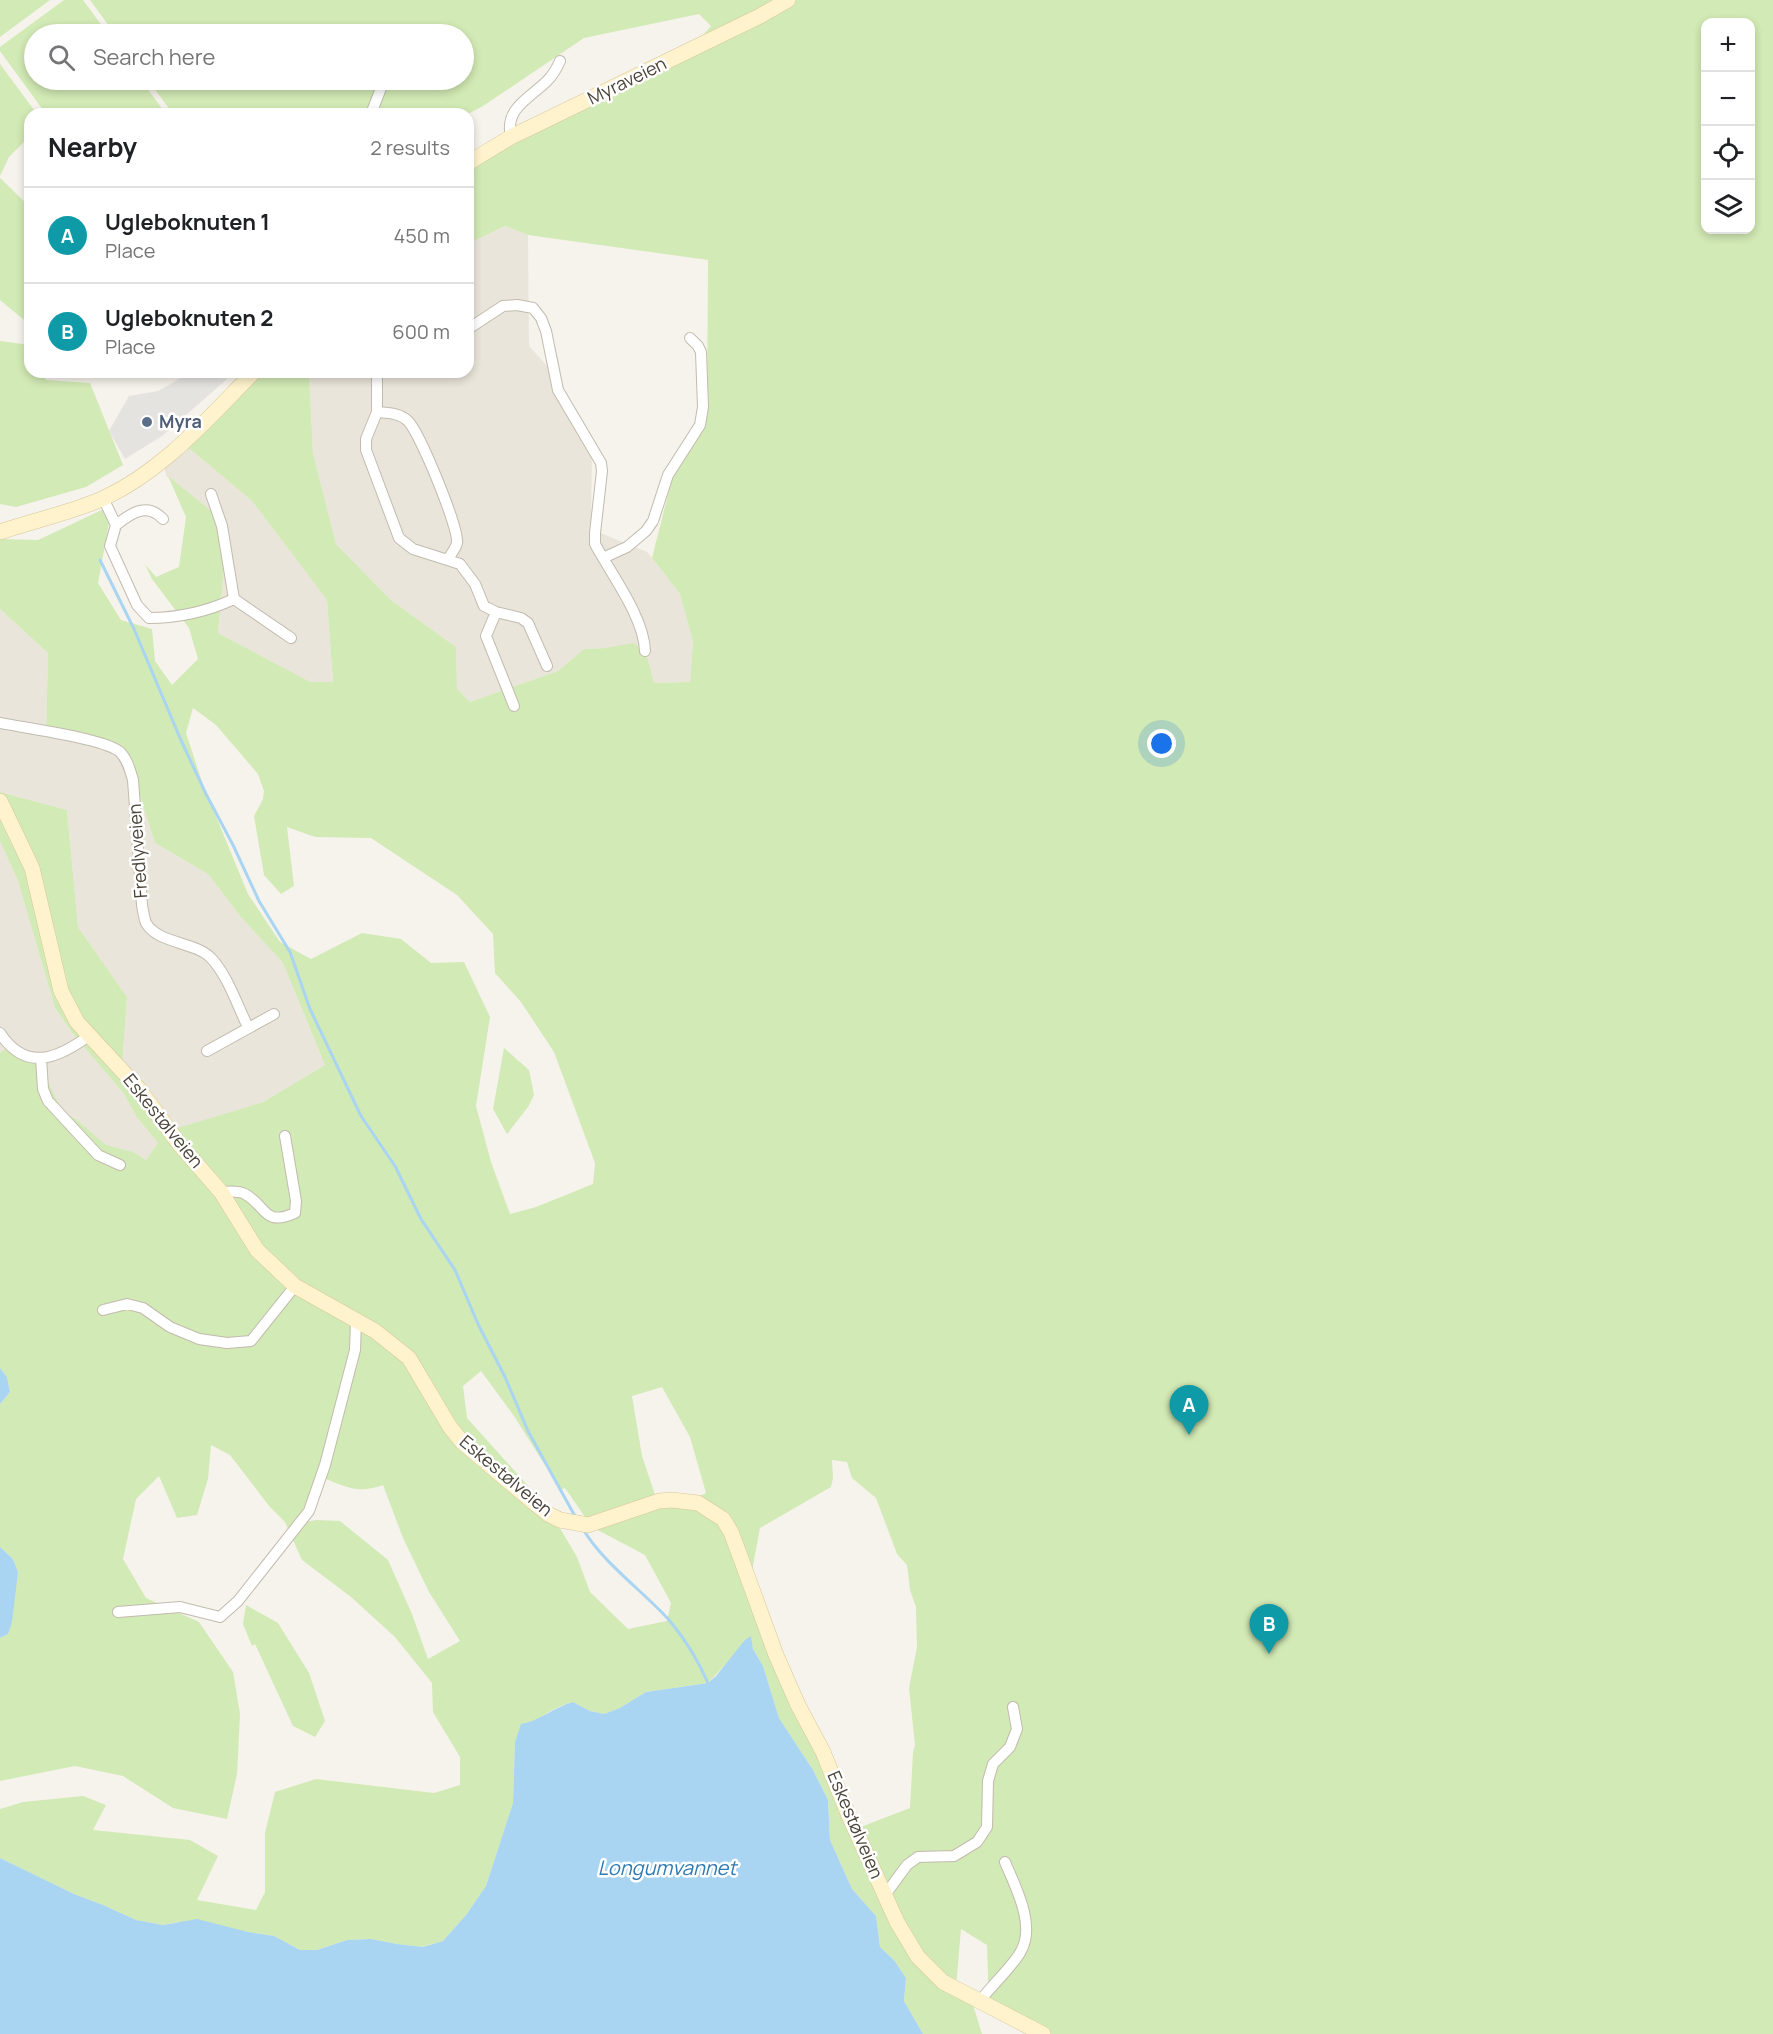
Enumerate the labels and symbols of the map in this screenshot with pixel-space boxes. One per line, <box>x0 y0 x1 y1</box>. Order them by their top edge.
street label: Myraveien <box>583 51 670 109</box>
place label: Myra <box>159 409 202 433</box>
marker: Myra <box>140 415 154 429</box>
your location <box>1147 729 1176 758</box>
street label: Fredlyveien <box>122 803 152 899</box>
street label: Eskestølveien <box>118 1068 209 1172</box>
pin: A <box>1170 1386 1208 1435</box>
street label: Eskestølveien <box>455 1429 558 1521</box>
pin: B <box>1250 1604 1288 1654</box>
street label: Eskestølveien <box>822 1767 889 1882</box>
water label: Longumvannet <box>598 1854 738 1881</box>

